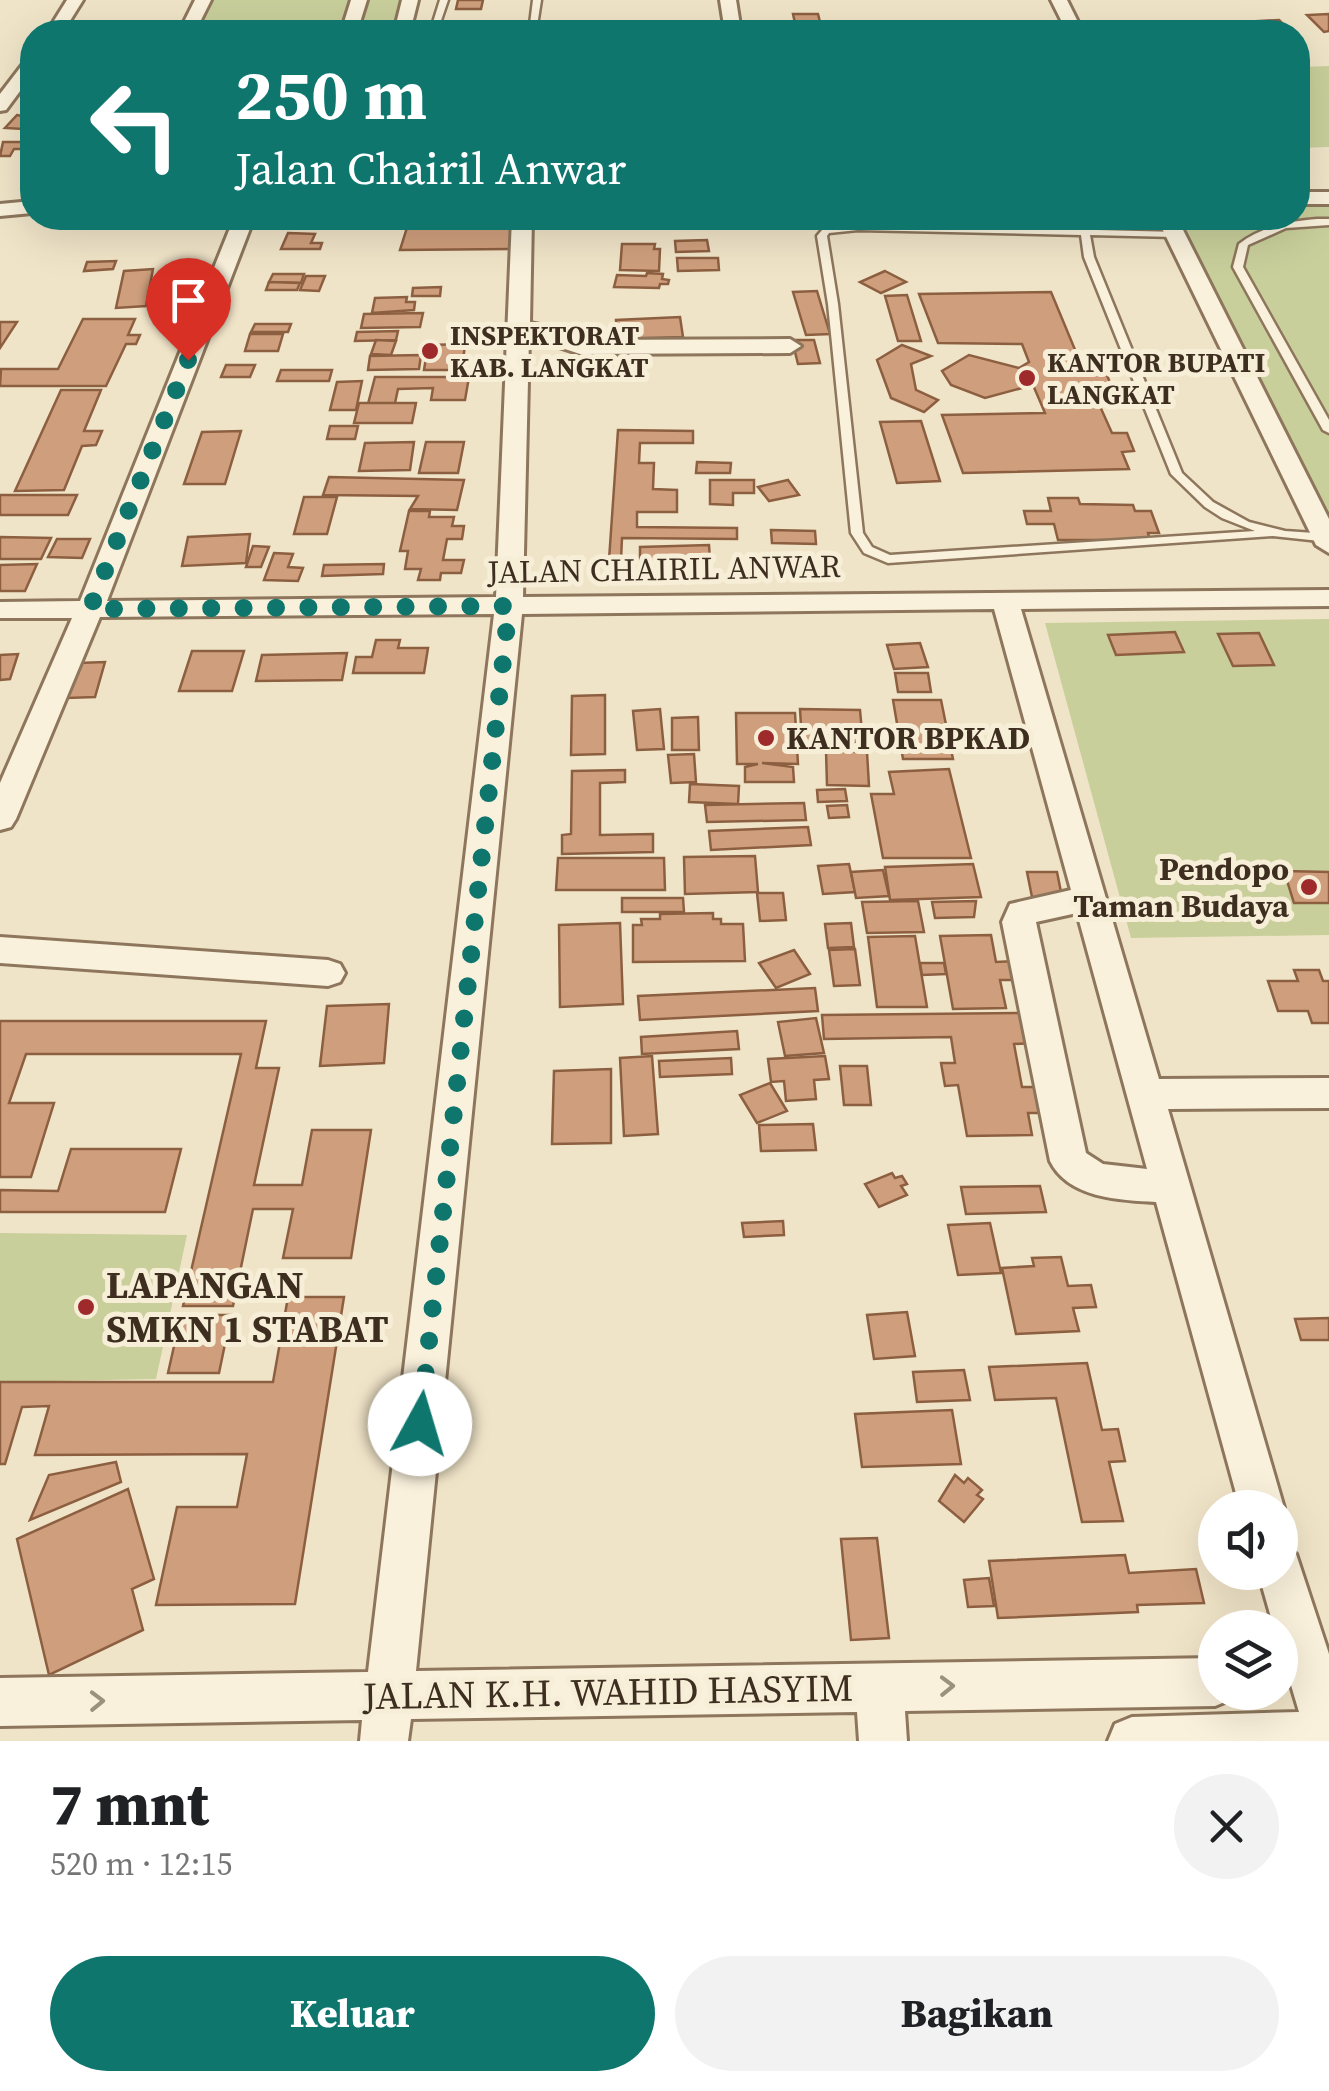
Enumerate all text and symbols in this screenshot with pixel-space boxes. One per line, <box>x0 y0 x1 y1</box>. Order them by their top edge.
text: 250 m <box>235 46 427 142</box>
icon: left <box>70 60 200 190</box>
text: Jalan Chairil Anwar <box>235 137 626 199</box>
pin <box>146 258 231 361</box>
icon: arrive <box>161 273 216 328</box>
place label: INSPEKTORAT KAB. LANGKAT <box>450 316 649 386</box>
marker: INSPEKTORAT KAB. LANGKAT <box>419 340 441 362</box>
place label: KANTOR BUPATI LANGKAT <box>1047 343 1265 413</box>
marker: KANTOR BUPATI LANGKAT <box>1016 367 1038 389</box>
street label: JALAN CHAIRIL ANWAR <box>486 544 841 594</box>
place label: KANTOR BPKAD <box>786 716 1030 760</box>
marker: KANTOR BPKAD <box>755 727 777 749</box>
place label: Pendopo Taman Budaya <box>1073 847 1290 928</box>
marker: Pendopo Taman Budaya <box>1298 876 1320 898</box>
place label: LAPANGAN SMKN 1 STABAT <box>106 1259 389 1355</box>
marker: LAPANGAN SMKN 1 STABAT <box>75 1296 97 1318</box>
position arrow <box>368 1372 472 1476</box>
map controls <box>1198 1490 1298 1710</box>
button: sound <box>1198 1490 1298 1590</box>
button: layers <box>1198 1610 1298 1710</box>
street label: JALAN K.H. WAHID HASYIM <box>361 1662 854 1722</box>
one-way arrow <box>940 1676 956 1697</box>
one-way arrow <box>90 1690 106 1711</box>
text: 7 mnt <box>50 1763 209 1845</box>
button: close <box>1174 1774 1279 1879</box>
text: 520 m · 12:15 <box>50 1842 232 1886</box>
button: Keluar <box>50 1956 655 2071</box>
button: Bagikan <box>675 1956 1279 2071</box>

